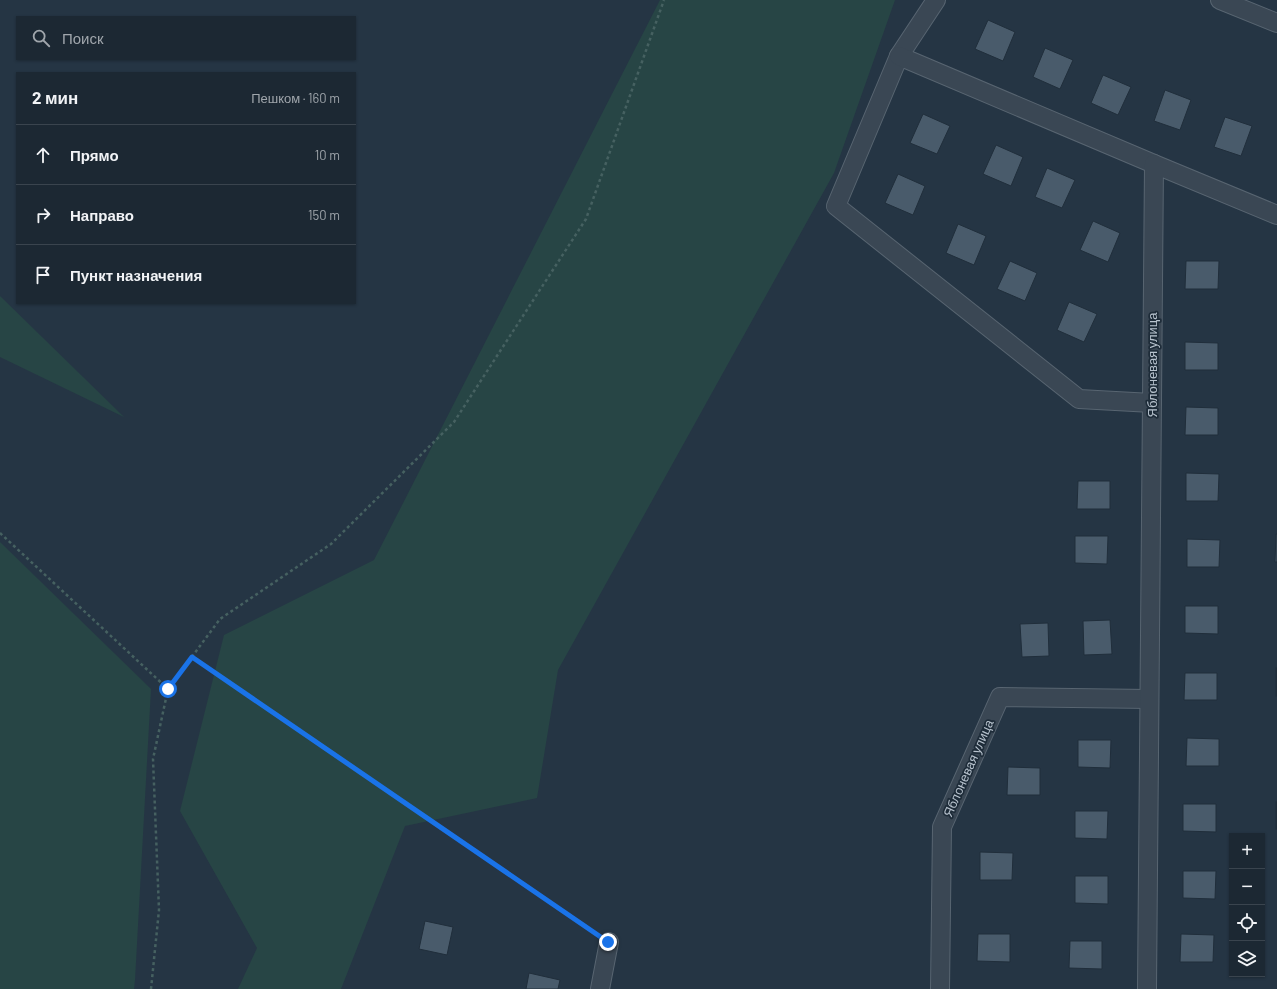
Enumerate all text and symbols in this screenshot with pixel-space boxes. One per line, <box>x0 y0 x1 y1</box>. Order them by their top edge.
search box <box>16 16 356 60</box>
icon: search <box>30 27 52 49</box>
text: Поиск <box>62 29 104 47</box>
text: 2 мин <box>32 87 78 107</box>
text: Пешком · 160 m <box>251 90 340 106</box>
icon: ahead <box>32 144 54 166</box>
text: Прямо <box>70 146 119 164</box>
text: 10 m <box>315 147 340 163</box>
icon: right <box>32 204 54 226</box>
text: Направо <box>70 206 134 224</box>
text: 150 m <box>308 207 340 223</box>
icon: arrive <box>32 264 54 286</box>
text: Пункт назначения <box>70 266 202 284</box>
street label: Яблоневая улица <box>1144 312 1160 418</box>
route start <box>159 680 177 698</box>
street label: Яблоневая улица <box>939 716 997 819</box>
map controls <box>1229 833 1265 977</box>
button: + <box>1229 833 1265 869</box>
button: − <box>1229 869 1265 905</box>
button: locate <box>1229 905 1265 941</box>
route end <box>599 933 617 951</box>
button: layers <box>1229 941 1265 977</box>

